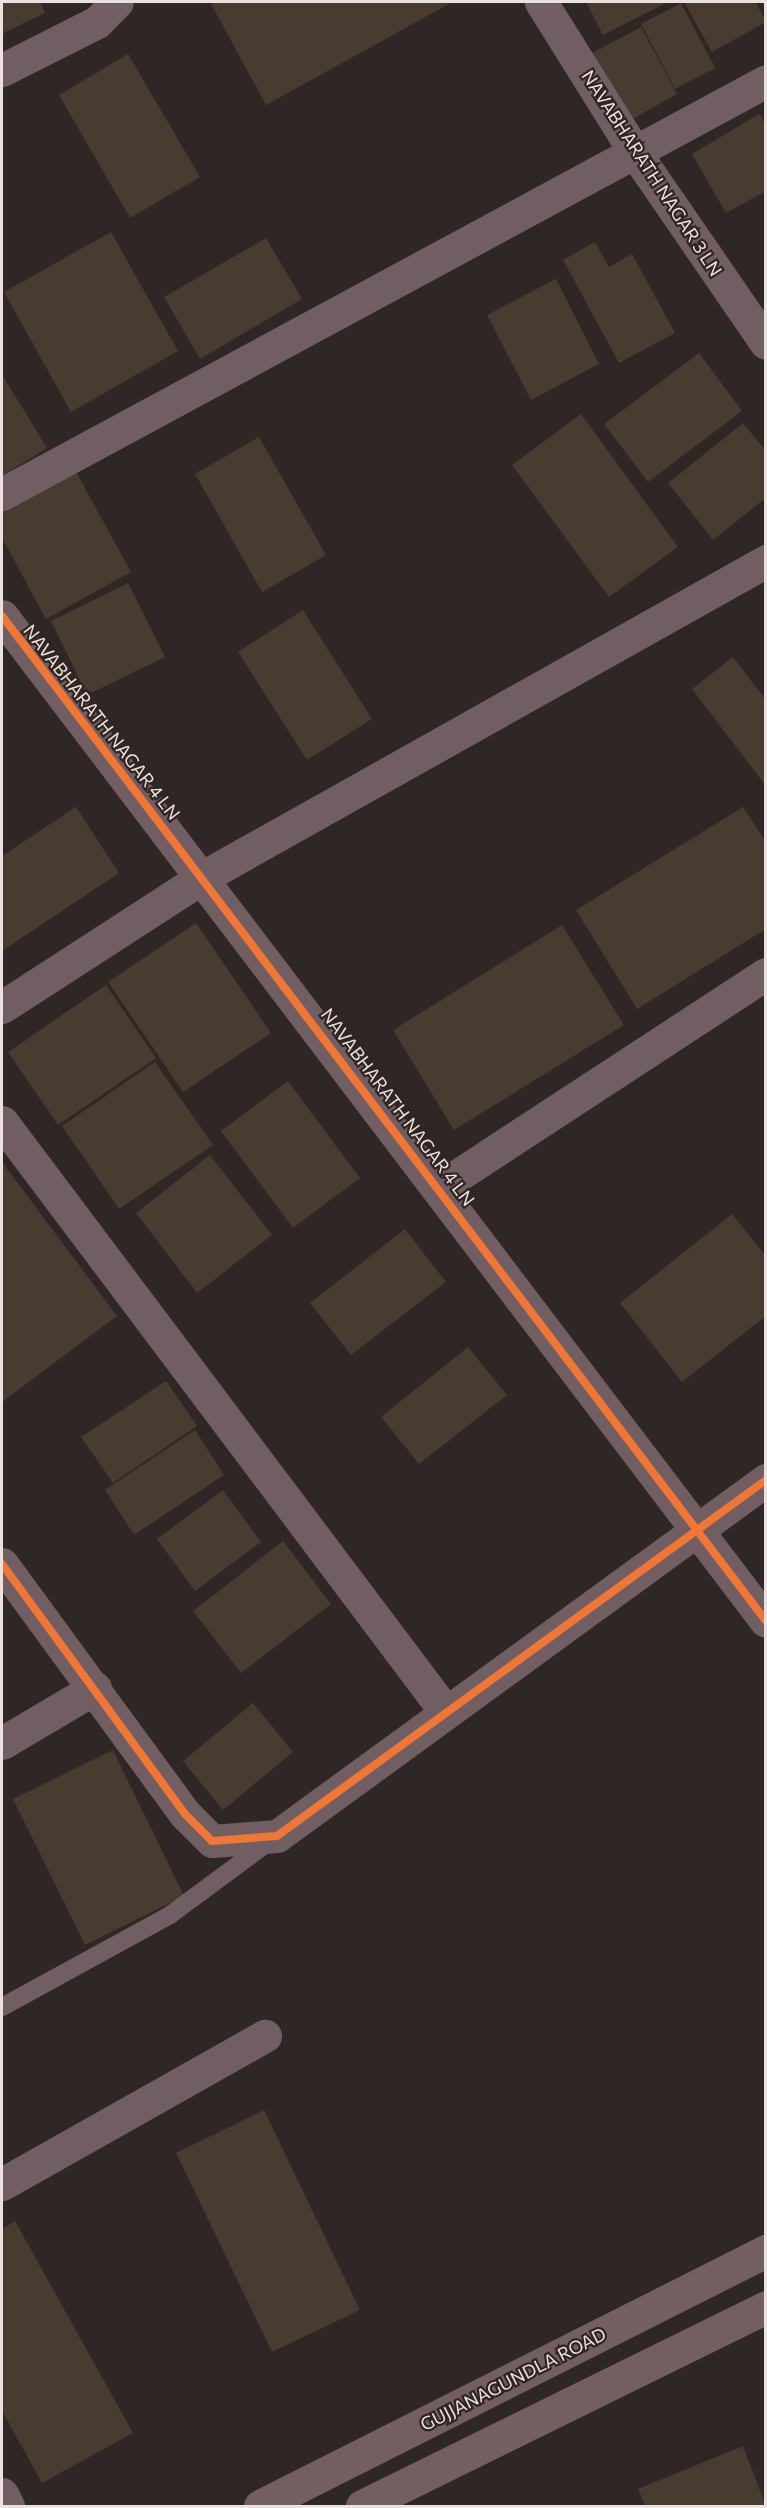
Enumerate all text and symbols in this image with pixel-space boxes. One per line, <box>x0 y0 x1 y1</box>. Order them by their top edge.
street label: NAVABHARATH NAGAR 3 LN <box>577 66 727 280</box>
street label: NAVABHARATH NAGAR 4 LN <box>19 620 185 824</box>
street label: NAVABHARATH NAGAR 4 LN <box>317 1004 479 1210</box>
street label: GUJJANAGUNDLA ROAD <box>416 2323 610 2435</box>

